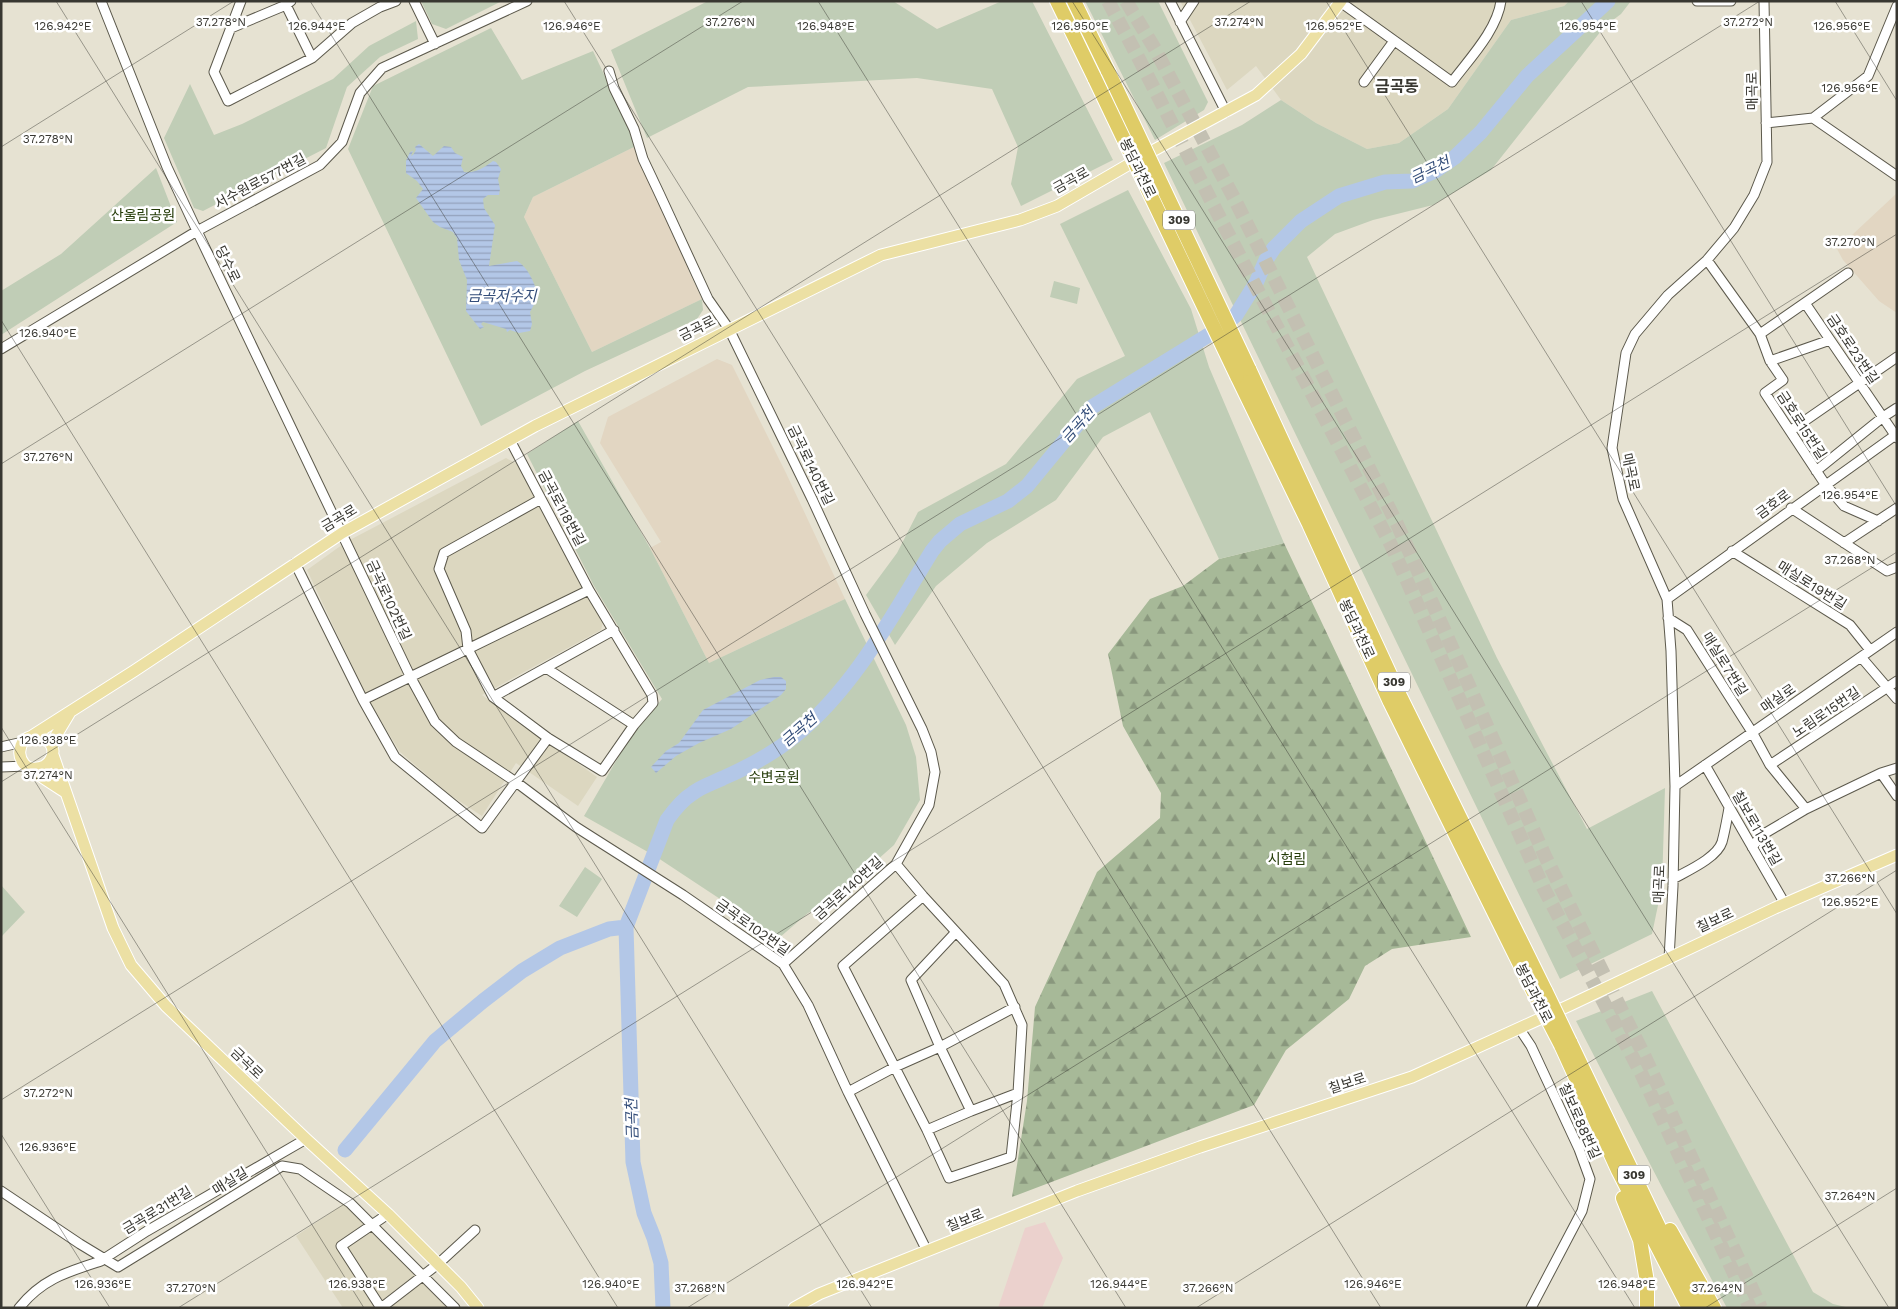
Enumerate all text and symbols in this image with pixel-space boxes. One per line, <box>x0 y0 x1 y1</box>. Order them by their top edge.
text: 37.278°N <box>196 15 246 29</box>
text: 37.276°N <box>705 15 755 29</box>
text: 37.274°N <box>1214 15 1264 29</box>
text: 37.272°N <box>1723 15 1773 29</box>
text: 126.942°E <box>34 19 92 33</box>
text: 126.944°E <box>288 19 346 33</box>
text: 126.946°E <box>543 19 601 33</box>
text: 126.948°E <box>797 19 855 33</box>
text: 126.950°E <box>1051 19 1109 33</box>
text: 126.952°E <box>1306 19 1363 33</box>
text: 126.954°E <box>1559 19 1617 33</box>
text: 126.956°E <box>1813 19 1871 33</box>
street label: 매곡로 <box>1744 71 1760 110</box>
district label: 금곡동 <box>1375 77 1419 96</box>
text: 126.956°E <box>1821 81 1879 95</box>
text: 37.278°N <box>23 132 73 146</box>
street label: 봉담과천로 <box>1117 136 1159 201</box>
street label: 서수원로577번길 <box>212 150 308 212</box>
water label: 금곡천 <box>1407 152 1455 187</box>
street label: 금곡로 <box>1050 164 1092 196</box>
park label: 산울림공원 <box>111 207 175 223</box>
road number: 309 <box>1163 210 1195 230</box>
text: 37.270°N <box>1825 235 1875 249</box>
street label: 당수로 <box>212 243 244 285</box>
water label: 금곡저수지 <box>467 287 538 305</box>
street label: 금호로23번길 <box>1824 311 1882 387</box>
street label: 금곡로 <box>676 312 718 344</box>
text: 126.940°E <box>19 326 77 340</box>
street label: 금호로15번길 <box>1774 388 1830 462</box>
water label: 금곡천 <box>1057 402 1100 446</box>
street label: 금곡로140번길 <box>785 422 837 508</box>
text: 37.276°N <box>23 450 73 464</box>
street label: 매곡로 <box>1619 451 1643 493</box>
street label: 금곡로118번길 <box>535 467 589 549</box>
street label: 금호로 <box>1753 486 1793 522</box>
text: 126.954°E <box>1821 488 1879 502</box>
street label: 금곡로 <box>318 501 360 535</box>
text: 37.268°N <box>1824 553 1876 567</box>
street label: 금곡로102번길 <box>363 557 415 643</box>
street label: 매실로19번길 <box>1774 557 1850 613</box>
street label: 봉담과천로 <box>1336 596 1378 662</box>
street label: 매실로7번길 <box>1699 629 1751 699</box>
road number: 309 <box>1378 672 1410 692</box>
street label: 매실로 <box>1758 680 1799 716</box>
street label: 노림로15번길 <box>1789 684 1863 740</box>
water label: 금곡천 <box>777 708 822 750</box>
text: 126.938°E <box>20 733 77 747</box>
text: 37.274°N <box>23 768 73 782</box>
park label: 수변공원 <box>748 769 800 785</box>
street label: 칠보로113번길 <box>1729 788 1785 868</box>
park label: 시험림 <box>1268 851 1306 867</box>
street label: 금곡로140번길 <box>810 853 886 923</box>
street label: 매곡로 <box>1650 864 1668 904</box>
text: 37.266°N <box>1824 871 1876 885</box>
text: 126.952°E <box>1822 895 1879 909</box>
street label: 금곡로102번길 <box>713 896 793 958</box>
street label: 칠보로 <box>1694 905 1736 935</box>
street label: 봉담과천로 <box>1512 961 1556 1025</box>
street label: 금곡로 <box>228 1044 267 1082</box>
street label: 칠보로 <box>1326 1069 1368 1097</box>
street label: 칠보로88번길 <box>1556 1080 1604 1162</box>
text: 37.272°N <box>23 1086 73 1100</box>
water label: 금곡천 <box>622 1096 642 1140</box>
text: 126.936°E <box>20 1140 77 1154</box>
street label: 매실길 <box>209 1164 251 1198</box>
road number: 309 <box>1618 1166 1650 1184</box>
street label: 금곡로31번길 <box>119 1183 195 1237</box>
text: 37.264°N <box>1824 1189 1876 1203</box>
street label: 칠보로 <box>944 1205 986 1235</box>
text: 126.936°E <box>75 1277 132 1291</box>
text: 126.938°E <box>329 1277 386 1291</box>
text: 126.940°E <box>582 1277 640 1291</box>
text: 126.942°E <box>836 1277 894 1291</box>
text: 126.944°E <box>1090 1277 1148 1291</box>
text: 126.946°E <box>1344 1277 1402 1291</box>
text: 126.948°E <box>1598 1277 1656 1291</box>
text: 37.270°N <box>166 1281 216 1295</box>
text: 37.268°N <box>674 1281 726 1295</box>
text: 37.266°N <box>1182 1281 1234 1295</box>
text: 37.264°N <box>1691 1281 1743 1295</box>

